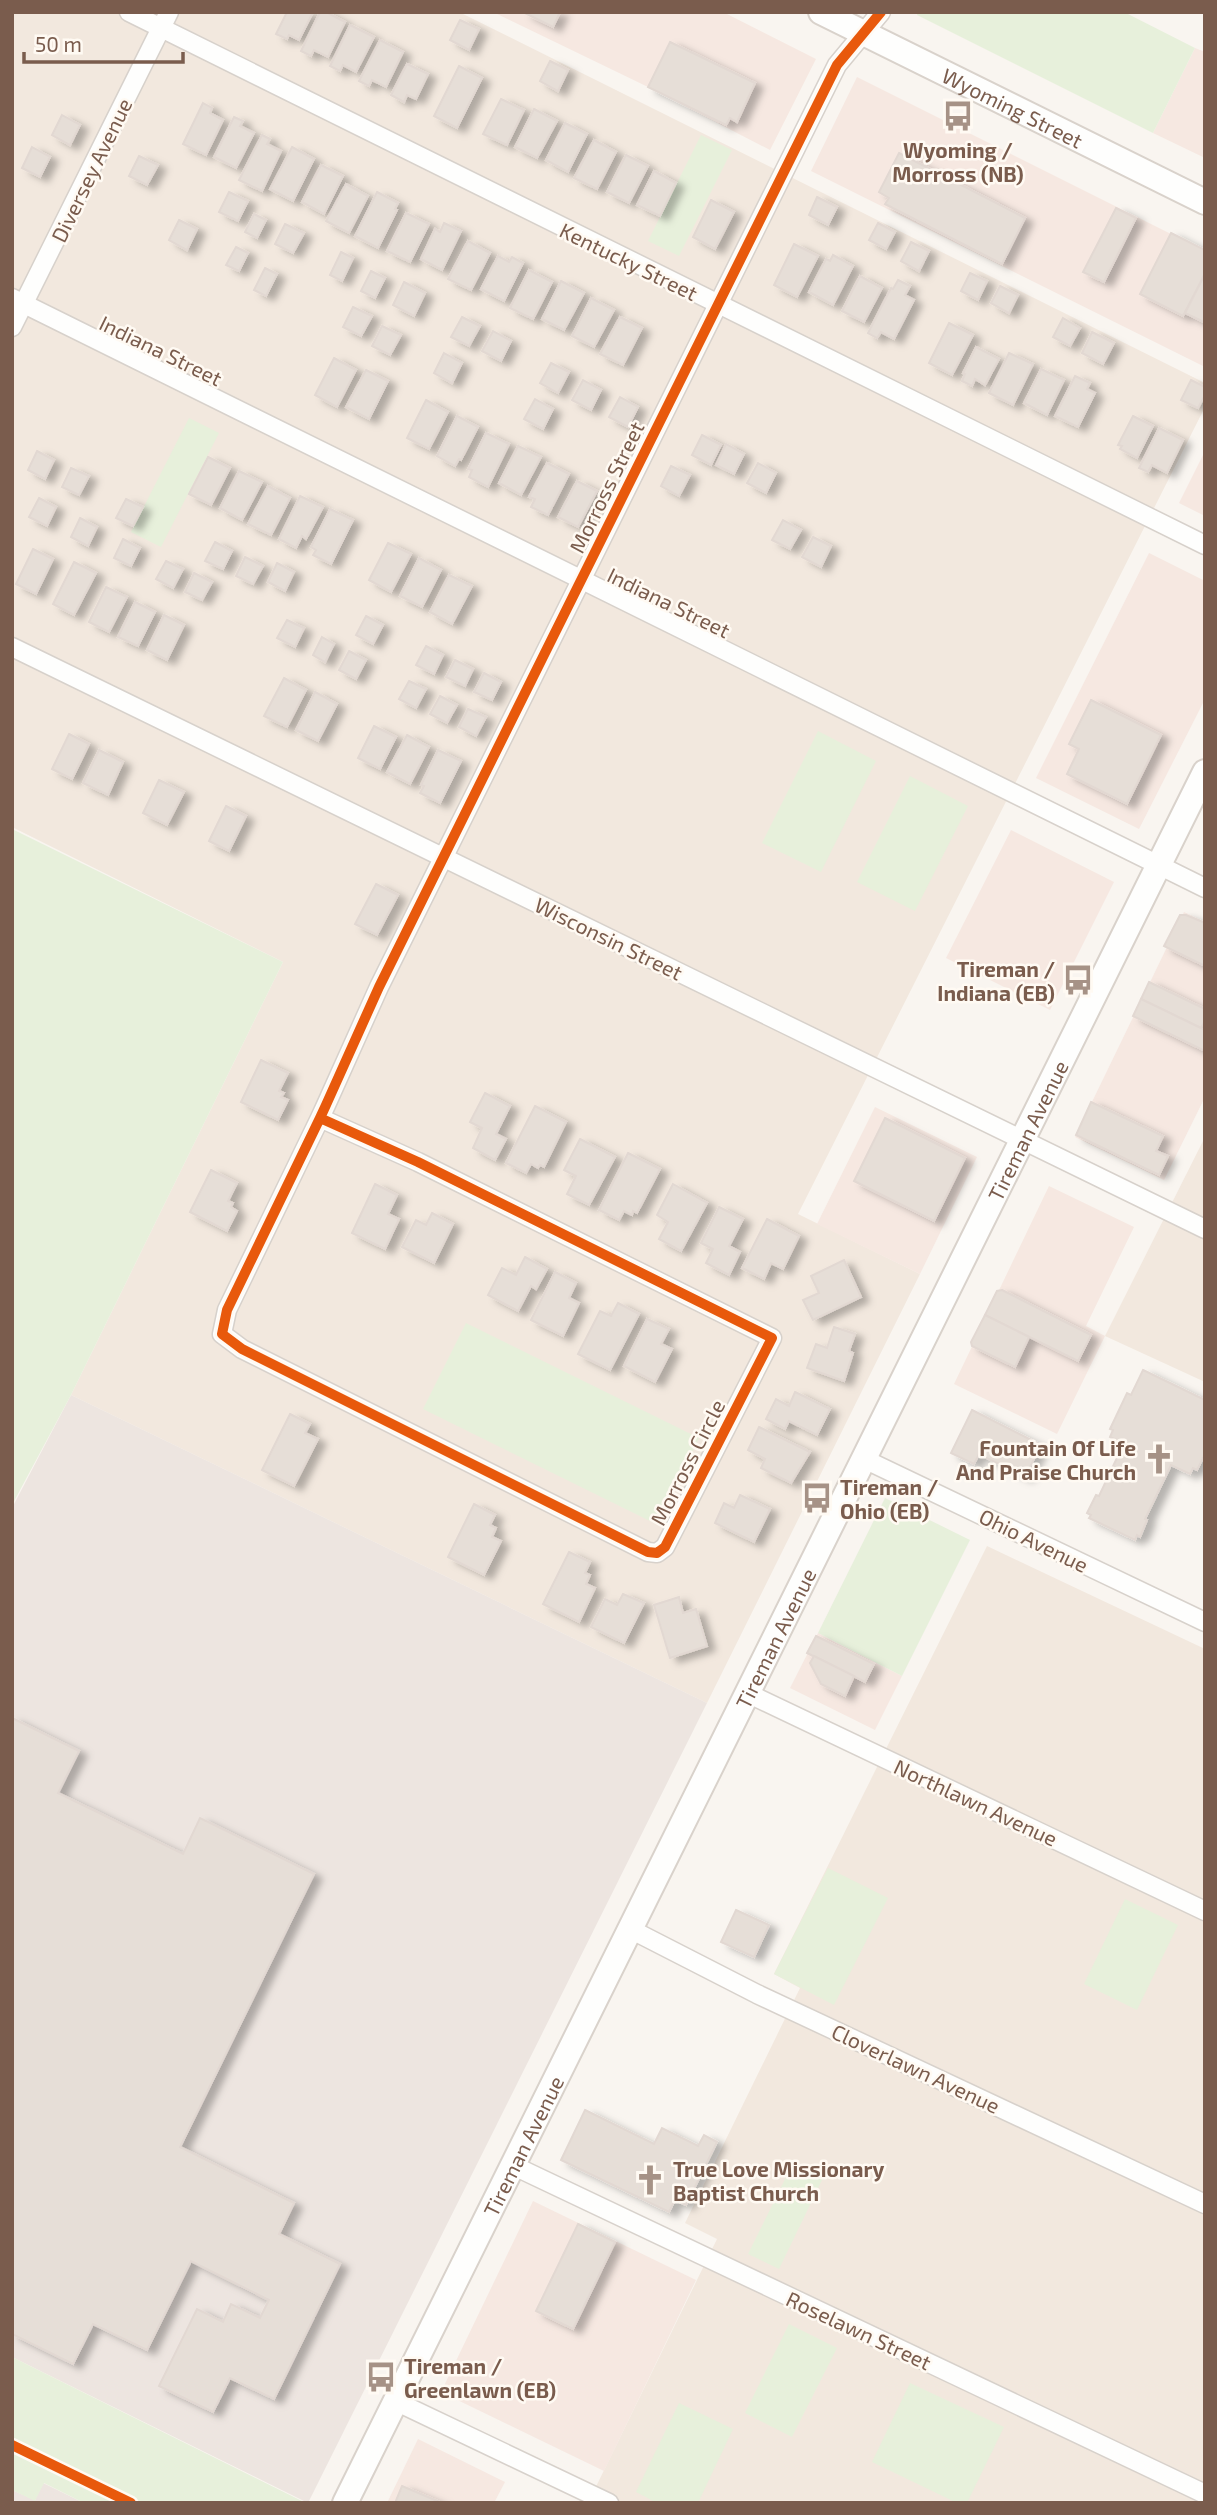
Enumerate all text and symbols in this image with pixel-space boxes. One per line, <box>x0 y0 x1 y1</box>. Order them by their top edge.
scale bar <box>24 21 184 65</box>
text: 50 m <box>35 31 82 56</box>
street label: Wyoming Street <box>938 62 1087 152</box>
street label: Diversey Avenue <box>45 94 137 246</box>
bus stop icon: Wyoming / Morross (NB) <box>941 99 975 133</box>
place label: Wyoming / Morross (NB) <box>892 137 1024 186</box>
street label: Kentucky Street <box>556 217 702 305</box>
street label: Indiana Street <box>96 310 226 390</box>
street label: Morross Street <box>563 417 649 557</box>
street label: Indiana Street <box>604 562 734 642</box>
street label: Wisconsin Street <box>531 891 687 985</box>
place label: Tireman / Indiana (EB) <box>937 956 1055 1005</box>
bus stop icon: Tireman / Indiana (EB) <box>1061 963 1095 997</box>
street label: Tireman Avenue <box>982 1056 1072 1204</box>
street label: Morross Circle <box>645 1395 729 1529</box>
place label: Fountain Of Life And Praise Church <box>956 1435 1136 1484</box>
church icon: Fountain Of Life And Praise Church <box>1142 1442 1176 1476</box>
place label: Tireman / Ohio (EB) <box>840 1474 939 1523</box>
bus stop icon: Tireman / Ohio (EB) <box>800 1481 834 1515</box>
street label: Ohio Avenue <box>976 1503 1092 1577</box>
street label: Tireman Avenue <box>729 1564 820 1712</box>
street label: Northlawn Avenue <box>890 1753 1062 1851</box>
street label: Cloverlawn Avenue <box>828 2018 1004 2118</box>
street label: Tireman Avenue <box>477 2071 568 2220</box>
place label: True Love Missionary Baptist Church <box>673 2156 884 2205</box>
church icon: True Love Missionary Baptist Church <box>633 2163 667 2197</box>
street label: Roselawn Street <box>783 2285 935 2375</box>
place label: Tireman / Greenlawn (EB) <box>404 2353 556 2402</box>
bus stop icon: Tireman / Greenlawn (EB) <box>364 2360 398 2394</box>

